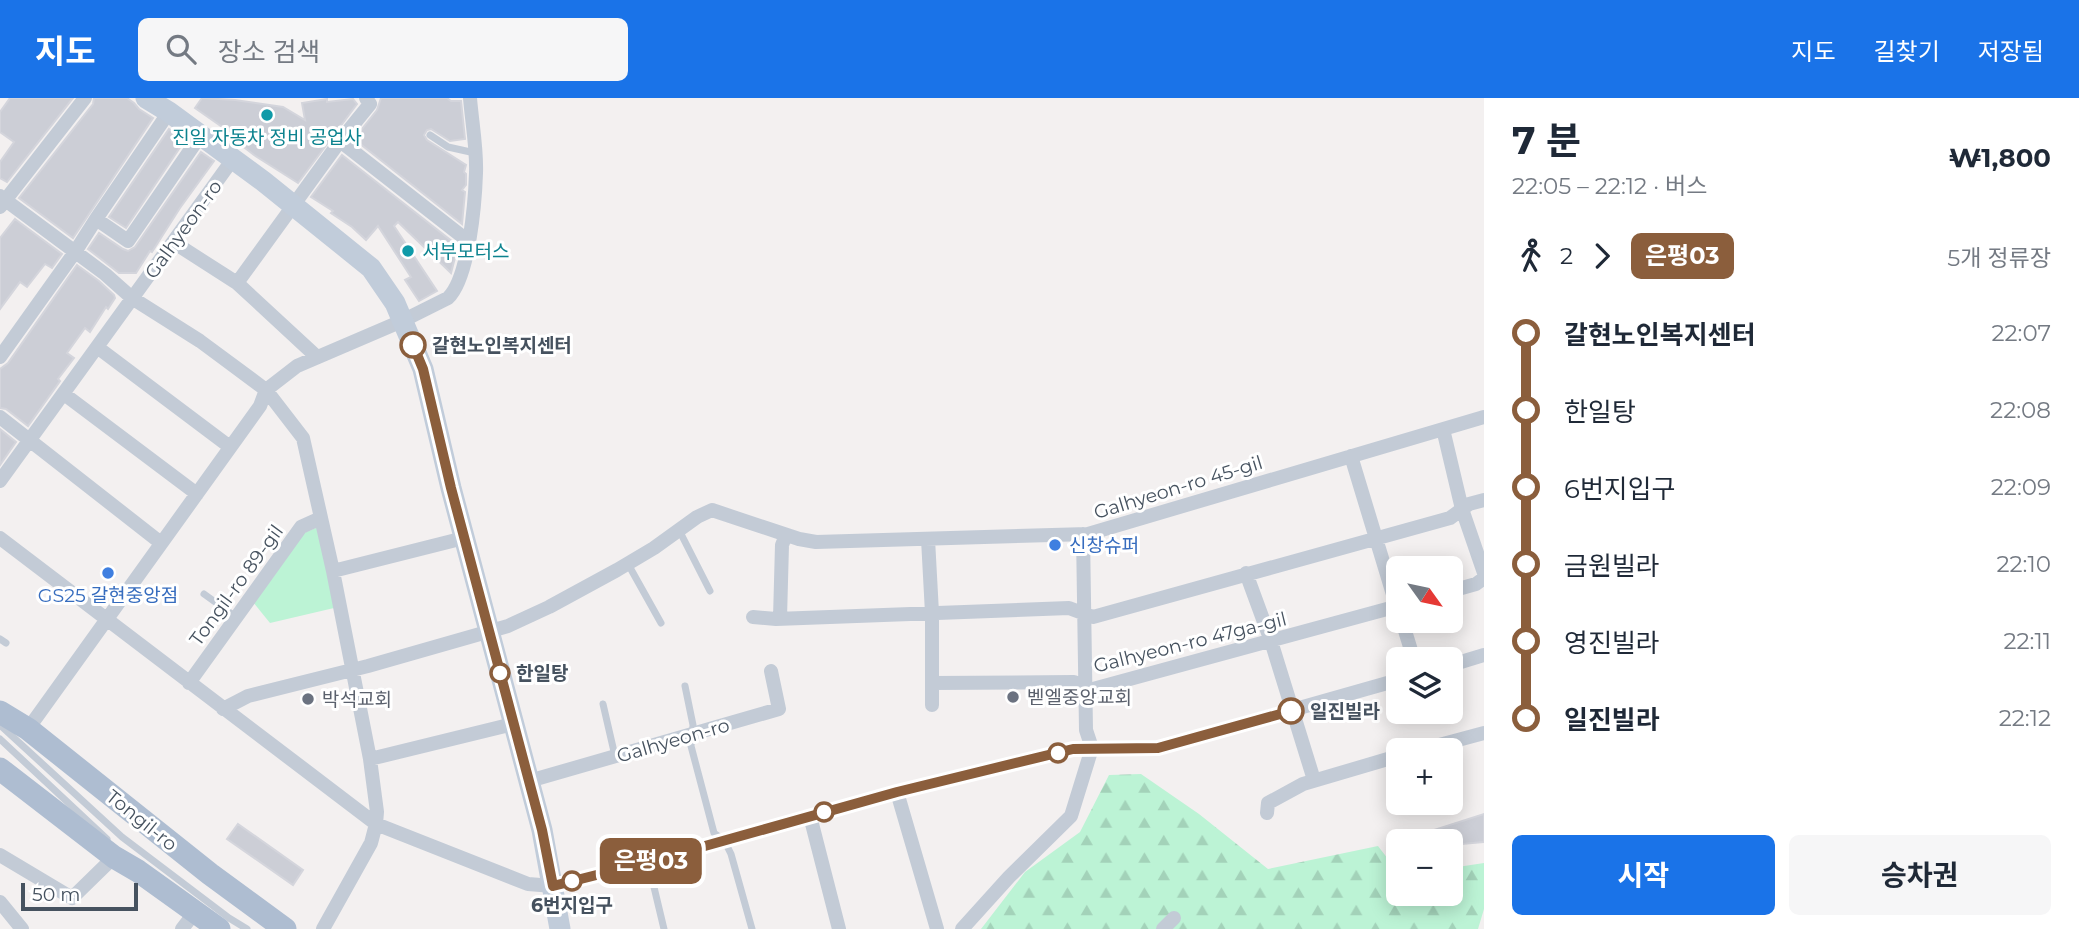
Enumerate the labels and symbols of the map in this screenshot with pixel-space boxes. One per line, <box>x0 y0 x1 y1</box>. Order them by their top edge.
marker: 진일 자동차 정비 공업사 <box>259 107 275 123</box>
place label: 진일 자동차 정비 공업사 <box>172 126 362 149</box>
street label: Galhyeon-ro <box>140 175 227 283</box>
place label: 서부모터스 <box>422 240 509 263</box>
marker: 서부모터스 <box>400 243 416 259</box>
marker: 갈현노인복지센터 <box>400 332 426 358</box>
place label: 갈현노인복지센터 <box>432 334 572 357</box>
street label: Galhyeon-ro 45-gil <box>1091 451 1265 524</box>
street label: Tongil-ro 89-gil <box>185 520 288 650</box>
place label: 신창슈퍼 <box>1069 534 1139 557</box>
marker: 신창슈퍼 <box>1047 537 1063 553</box>
north arrow <box>1386 556 1463 634</box>
marker: GS25 갈현중앙점 <box>100 565 116 581</box>
place label: GS25 갈현중앙점 <box>38 584 178 607</box>
street label: Galhyeon-ro 47ga-gil <box>1091 607 1289 678</box>
place label: 한일탕 <box>516 662 568 685</box>
marker: 한일탕 <box>490 663 510 683</box>
place label: 벧엘중앙교회 <box>1027 686 1132 709</box>
place label: 박석교회 <box>322 688 392 711</box>
marker: 벧엘중앙교회 <box>1005 689 1021 705</box>
marker: 박석교회 <box>300 691 316 707</box>
marker: 일진빌라 <box>1278 698 1304 724</box>
place label: 일진빌라 <box>1310 700 1380 723</box>
street label: Galhyeon-ro <box>614 713 732 768</box>
unlabelled marker <box>1048 743 1068 763</box>
street label: Tongil-ro <box>102 785 182 856</box>
unlabelled marker <box>814 802 834 822</box>
line badge: 은평03 <box>602 838 700 884</box>
marker: 6번지입구 <box>562 871 582 891</box>
scale bar <box>21 880 138 912</box>
place label: 6번지입구 <box>531 894 613 917</box>

